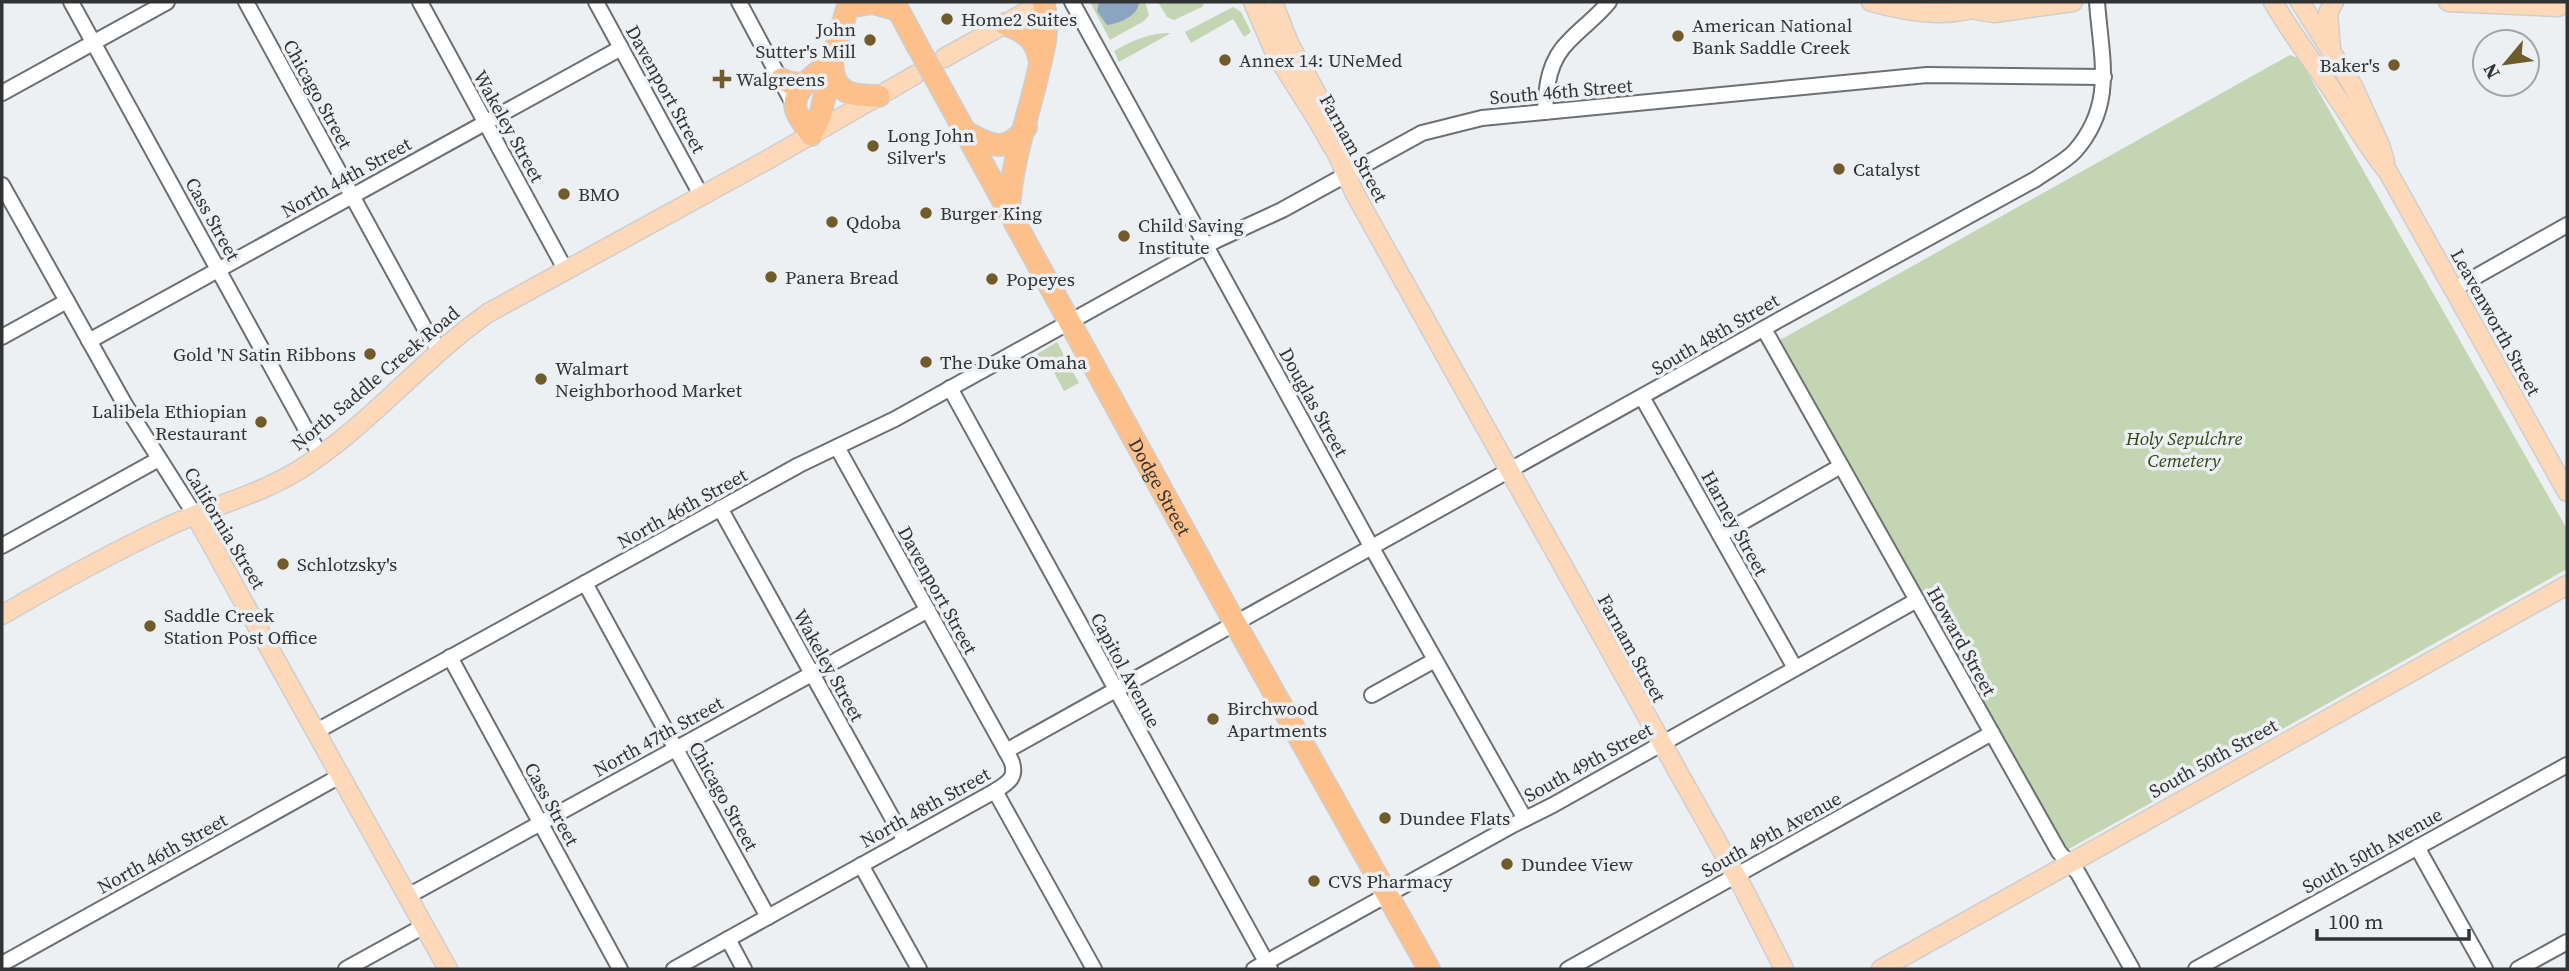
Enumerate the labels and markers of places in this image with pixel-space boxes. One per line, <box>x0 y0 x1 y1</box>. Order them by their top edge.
place label: Home2 Suites <box>961 6 1077 32</box>
marker: Home2 Suites <box>939 11 955 27</box>
place label: American National Bank Saddle Creek <box>1692 12 1853 60</box>
place label: John Sutter's Mill <box>755 16 856 64</box>
marker: American National Bank Saddle Creek <box>1670 28 1686 44</box>
marker: John Sutter's Mill <box>862 32 878 48</box>
place label: Annex 14: UNeMed <box>1239 47 1402 73</box>
marker: Annex 14: UNeMed <box>1217 52 1233 68</box>
place label: Baker's <box>2320 52 2380 78</box>
marker: Baker's <box>2386 57 2402 73</box>
place label: Walgreens <box>736 66 825 92</box>
marker: Walgreens <box>714 71 730 87</box>
place label: Long John Silver's <box>887 122 974 170</box>
marker: Long John Silver's <box>865 138 881 154</box>
place label: Catalyst <box>1853 156 1921 182</box>
marker: Catalyst <box>1831 161 1847 177</box>
place label: BMO <box>578 181 620 207</box>
marker: BMO <box>556 186 572 202</box>
place label: Burger King <box>940 200 1042 226</box>
marker: Burger King <box>918 205 934 221</box>
place label: Qdoba <box>846 209 901 235</box>
place label: Child Saving Institute <box>1138 212 1244 260</box>
marker: Qdoba <box>824 214 840 230</box>
marker: Child Saving Institute <box>1116 228 1132 244</box>
place label: Panera Bread <box>785 264 899 290</box>
place label: Popeyes <box>1006 266 1075 292</box>
marker: Panera Bread <box>763 269 779 285</box>
marker: Popeyes <box>984 271 1000 287</box>
place label: Gold 'N Satin Ribbons <box>173 341 356 367</box>
marker: Gold 'N Satin Ribbons <box>362 346 378 362</box>
place label: The Duke Omaha <box>940 349 1087 375</box>
marker: The Duke Omaha <box>918 354 934 370</box>
place label: Walmart Neighborhood Market <box>555 355 743 403</box>
marker: Walmart Neighborhood Market <box>533 371 549 387</box>
place label: Lalibela Ethiopian Restaurant <box>92 398 248 446</box>
marker: Lalibela Ethiopian Restaurant <box>253 414 269 430</box>
place label: Schlotzsky's <box>297 551 397 577</box>
marker: Schlotzsky's <box>275 556 291 572</box>
place label: Saddle Creek Station Post Office <box>164 602 317 650</box>
marker: Saddle Creek Station Post Office <box>142 618 158 634</box>
place label: Birchwood Apartments <box>1227 695 1327 743</box>
marker: Birchwood Apartments <box>1205 711 1221 727</box>
place label: Dundee Flats <box>1399 805 1510 831</box>
marker: Dundee Flats <box>1377 810 1393 826</box>
place label: Dundee View <box>1521 851 1633 877</box>
marker: Dundee View <box>1499 856 1515 872</box>
place label: CVS Pharmacy <box>1328 868 1453 894</box>
marker: CVS Pharmacy <box>1306 873 1322 889</box>

